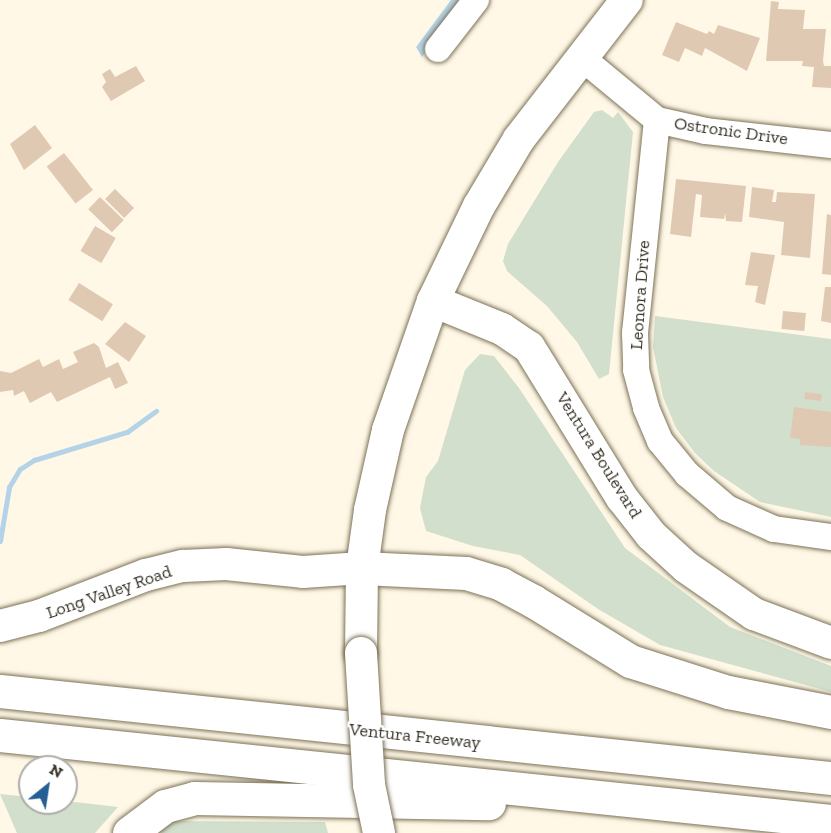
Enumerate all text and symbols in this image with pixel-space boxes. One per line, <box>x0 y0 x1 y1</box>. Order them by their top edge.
street label: Ostronic Drive <box>673 112 789 150</box>
street label: Leonora Drive <box>625 239 655 351</box>
street label: Ventura Boulevard <box>551 388 647 522</box>
street label: Long Valley Road <box>43 560 175 624</box>
street label: Ventura Freeway <box>348 718 482 754</box>
north arrow <box>18 755 78 815</box>
text: N <box>46 759 66 782</box>

